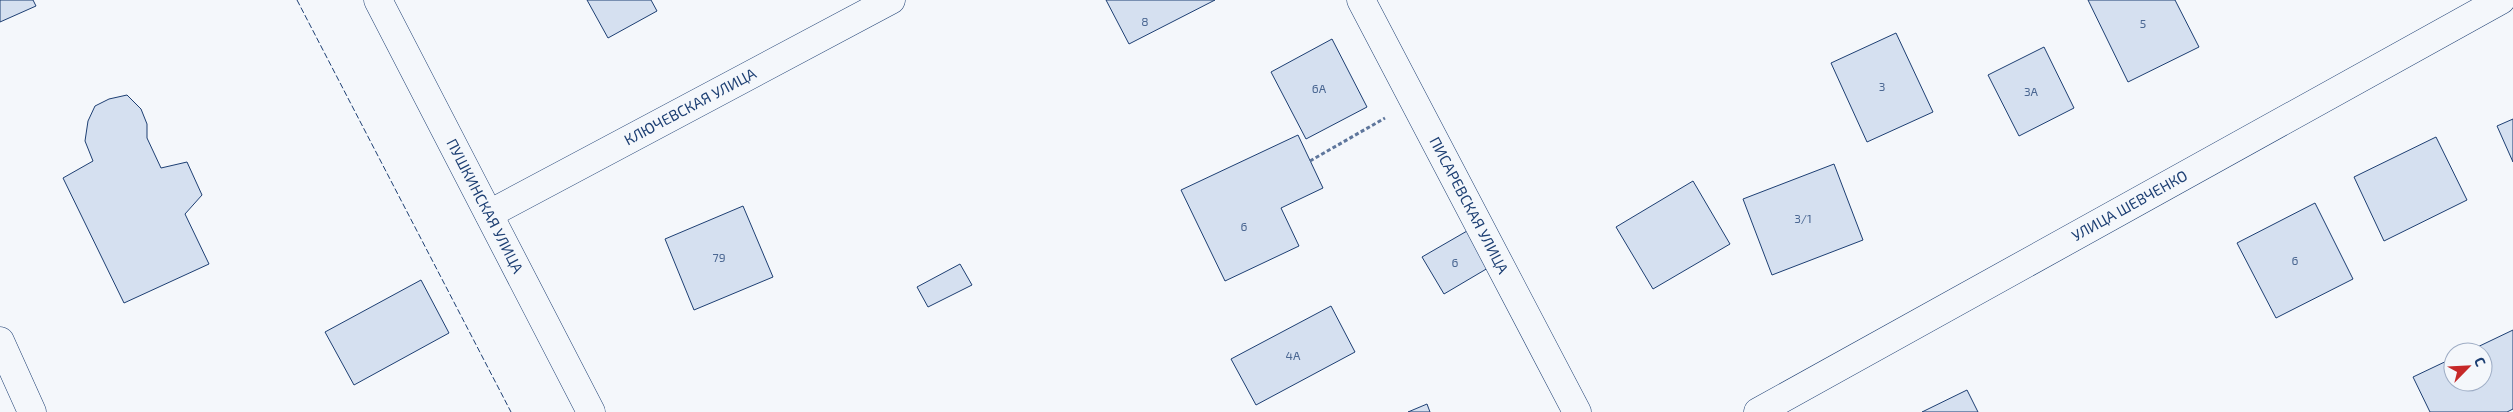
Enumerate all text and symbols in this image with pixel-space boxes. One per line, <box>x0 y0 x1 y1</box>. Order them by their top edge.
house number: 8 <box>1141 14 1149 28</box>
house number: 5 <box>2140 16 2146 30</box>
street label: КЛЮЧЕВСКАЯ УЛИЦА <box>621 63 759 148</box>
house number: 3 <box>1879 79 1885 93</box>
house number: 6А <box>1312 81 1327 95</box>
house number: 3А <box>2024 84 2039 98</box>
street label: ПИСАРЕВСКАЯ УЛИЦА <box>1426 133 1513 277</box>
street label: ПУШКИНСКАЯ УЛИЦА <box>443 135 528 277</box>
street label: УЛИЦА ШЕВЧЕНКО <box>2068 166 2190 244</box>
house number: 3/1 <box>1794 211 1812 225</box>
house number: 6 <box>1241 219 1248 233</box>
house number: 79 <box>712 250 726 264</box>
house number: 6 <box>2292 253 2299 267</box>
house number: 6 <box>1452 255 1459 269</box>
north arrow <box>2443 342 2493 392</box>
house number: 4А <box>1286 348 1301 362</box>
text: С <box>2471 354 2490 369</box>

